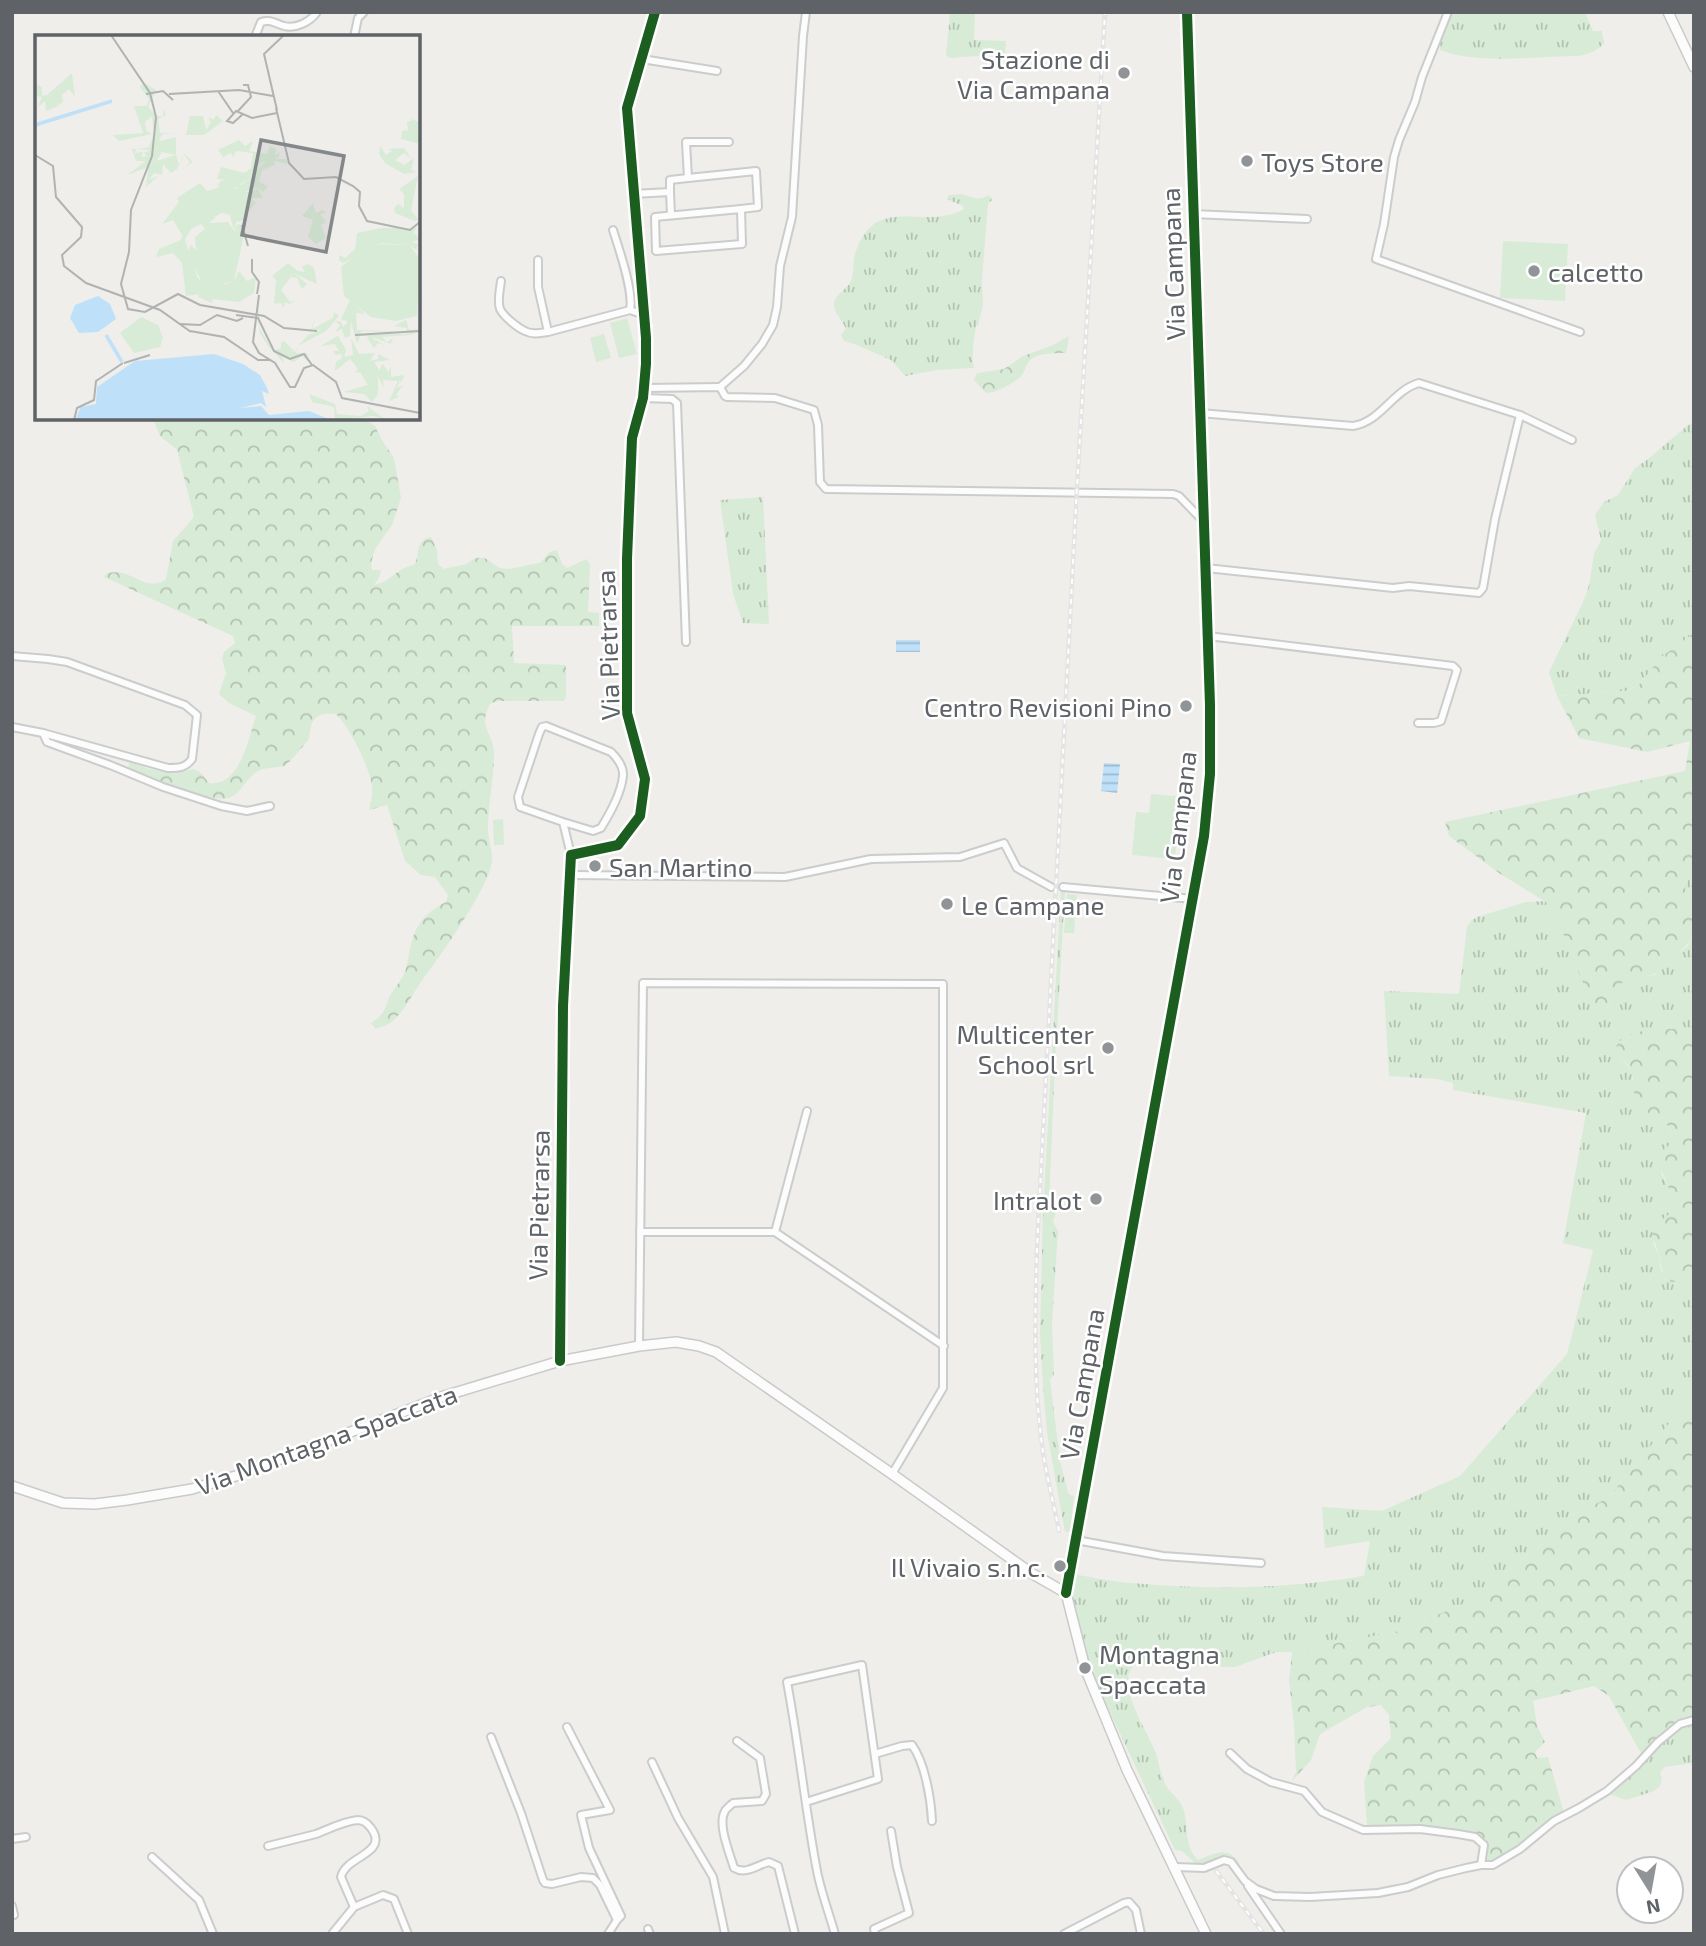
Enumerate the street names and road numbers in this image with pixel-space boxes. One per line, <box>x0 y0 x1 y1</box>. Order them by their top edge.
street label: Via Campana <box>1154 187 1190 341</box>
street label: Via Pietrarsa <box>589 569 625 721</box>
street label: Via Campana <box>1152 749 1202 905</box>
street label: Via Pietrarsa <box>521 1129 555 1281</box>
street label: Via Campana <box>1052 1306 1110 1462</box>
street label: Via Montagna Spaccata <box>191 1377 461 1501</box>

